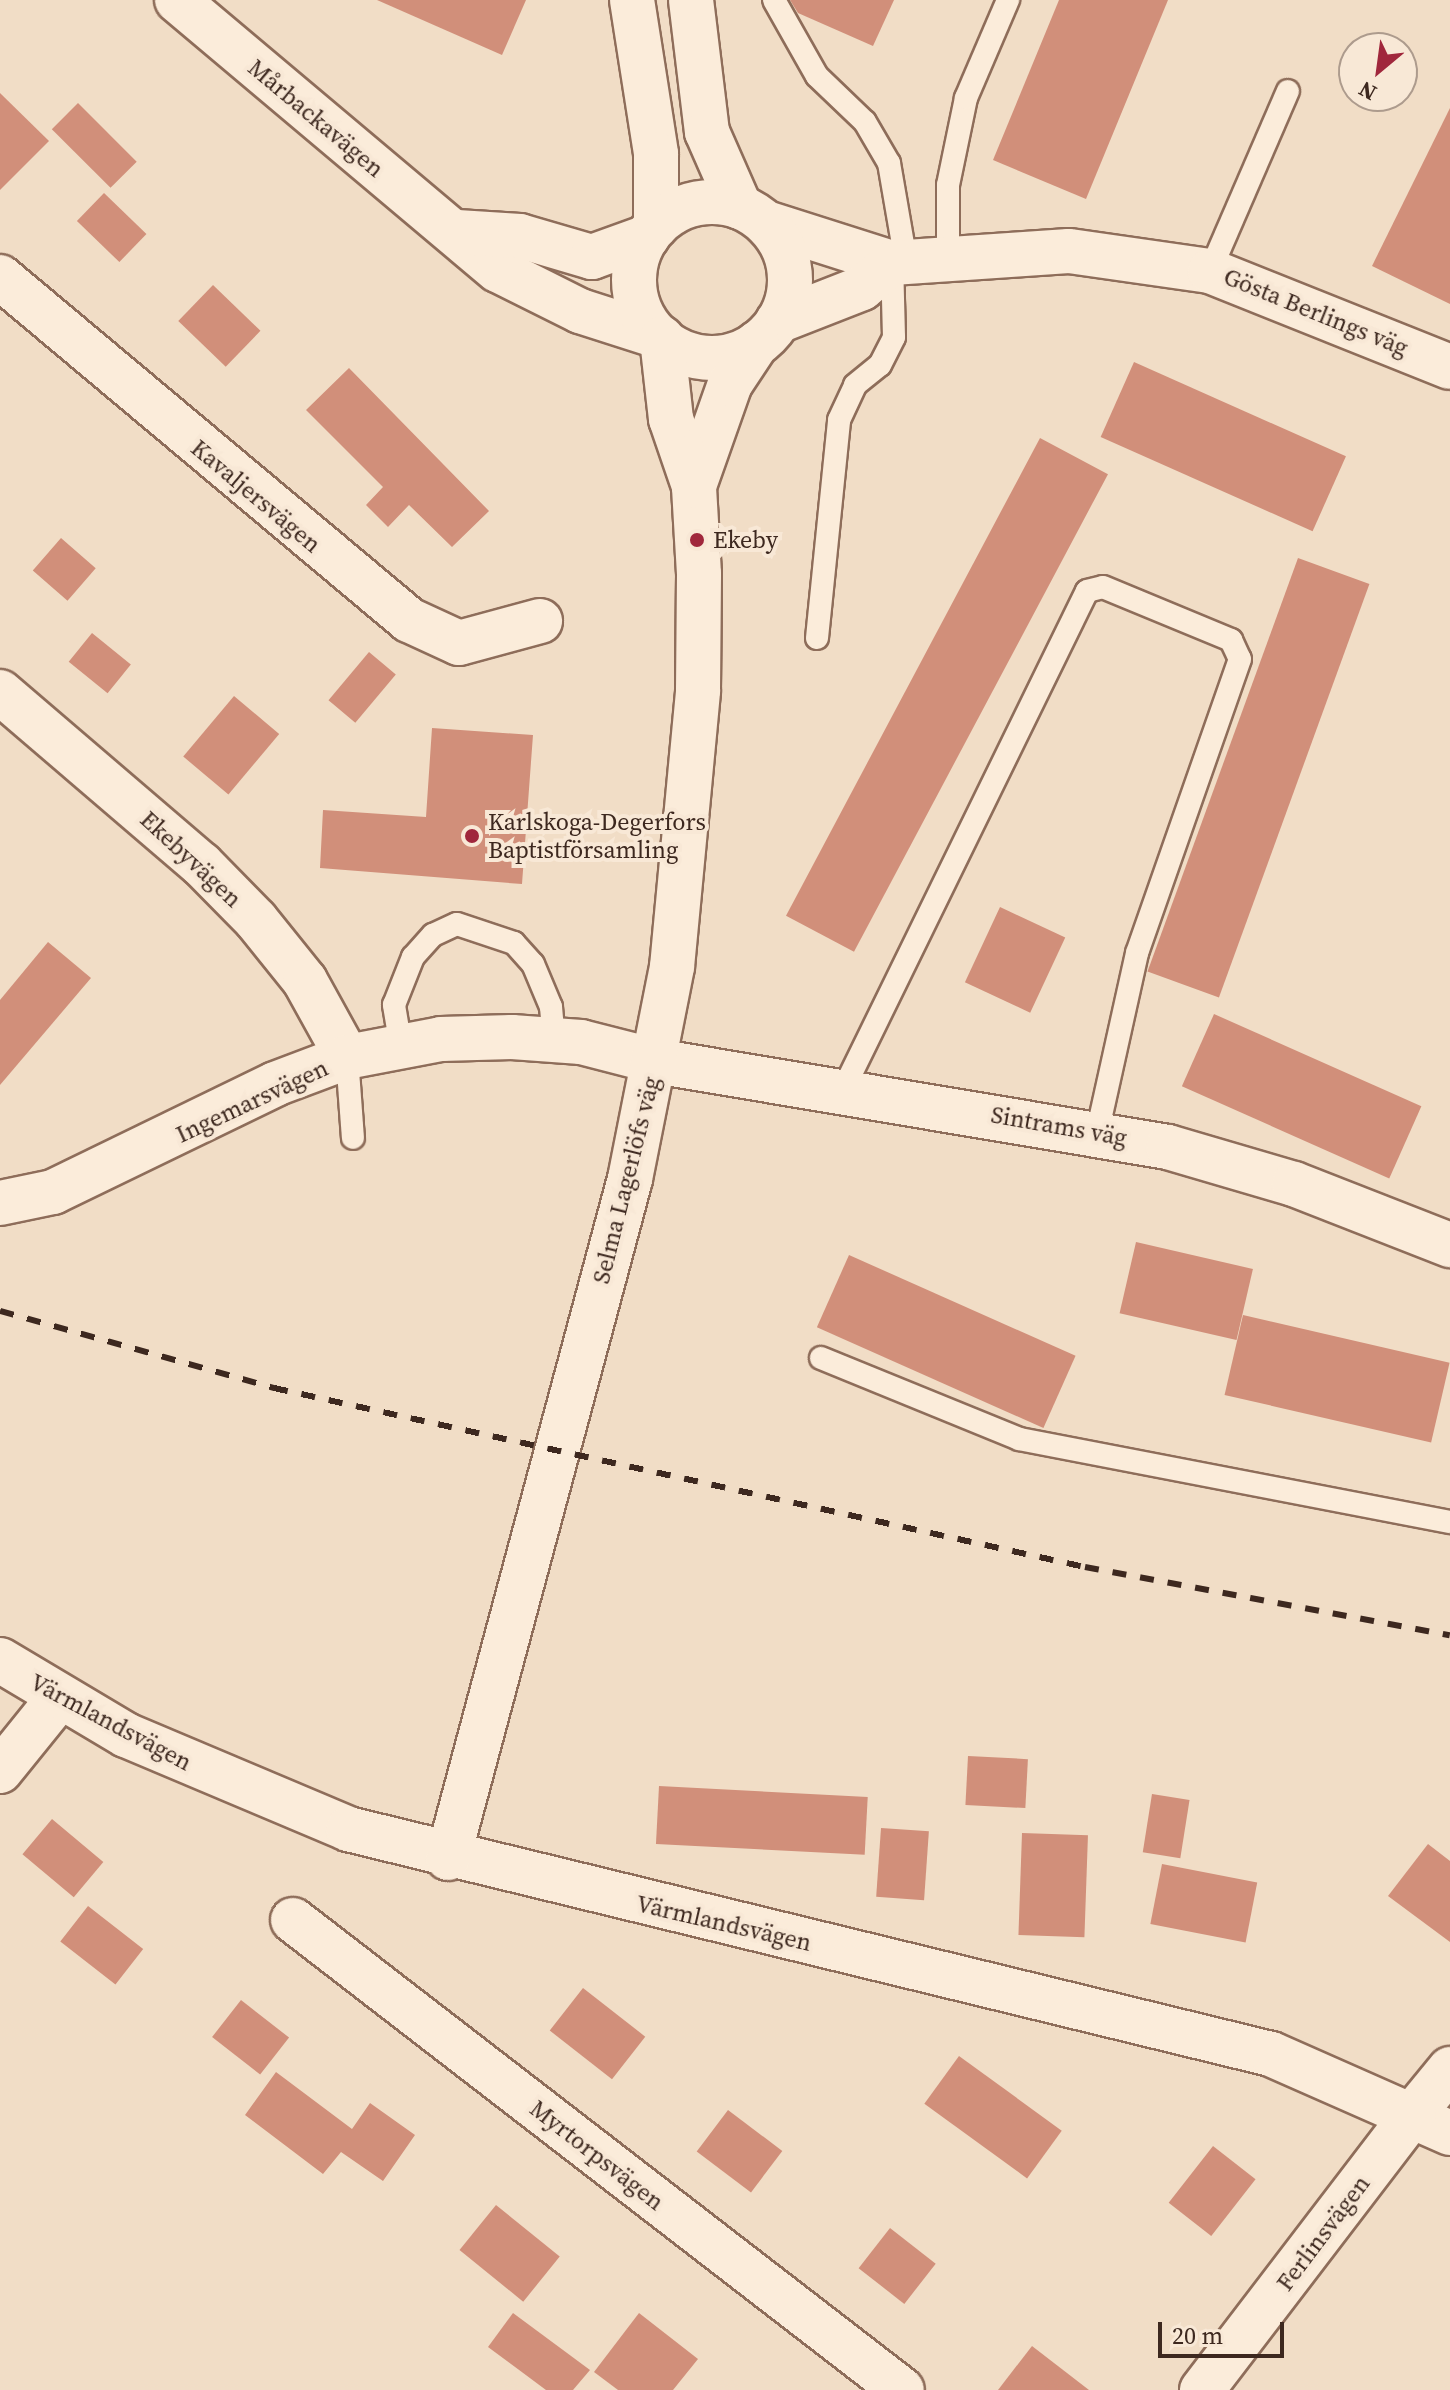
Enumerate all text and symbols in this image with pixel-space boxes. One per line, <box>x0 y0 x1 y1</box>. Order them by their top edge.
north arrow <box>1338 32 1418 112</box>
street label: Mårbackavägen <box>242 53 390 183</box>
text: N <box>1353 74 1382 108</box>
street label: Gösta Berlings väg <box>1220 262 1412 362</box>
street label: Kavaljersvägen <box>185 433 327 559</box>
place label: Ekeby <box>713 526 778 554</box>
marker: Ekeby <box>688 531 706 549</box>
street label: Ekebyvägen <box>134 805 248 913</box>
place label: Karlskoga-Degerfors Baptistförsamling <box>488 808 706 864</box>
marker: Karlskoga-Degerfors Baptistförsamling <box>463 827 481 845</box>
street label: Ingemarsvägen <box>171 1053 333 1149</box>
street label: Selma Lagerlöfs väg <box>586 1073 666 1287</box>
street label: Sintrams väg <box>989 1100 1129 1152</box>
street label: Värmlandsvägen <box>25 1667 197 1777</box>
street label: Värmlandsvägen <box>634 1889 814 1957</box>
street label: Myrtorpsvägen <box>524 2094 670 2216</box>
street label: Ferlinsvägen <box>1270 2170 1376 2296</box>
scale bar <box>1162 2306 1288 2356</box>
text: 20 m <box>1172 2319 1223 2352</box>

